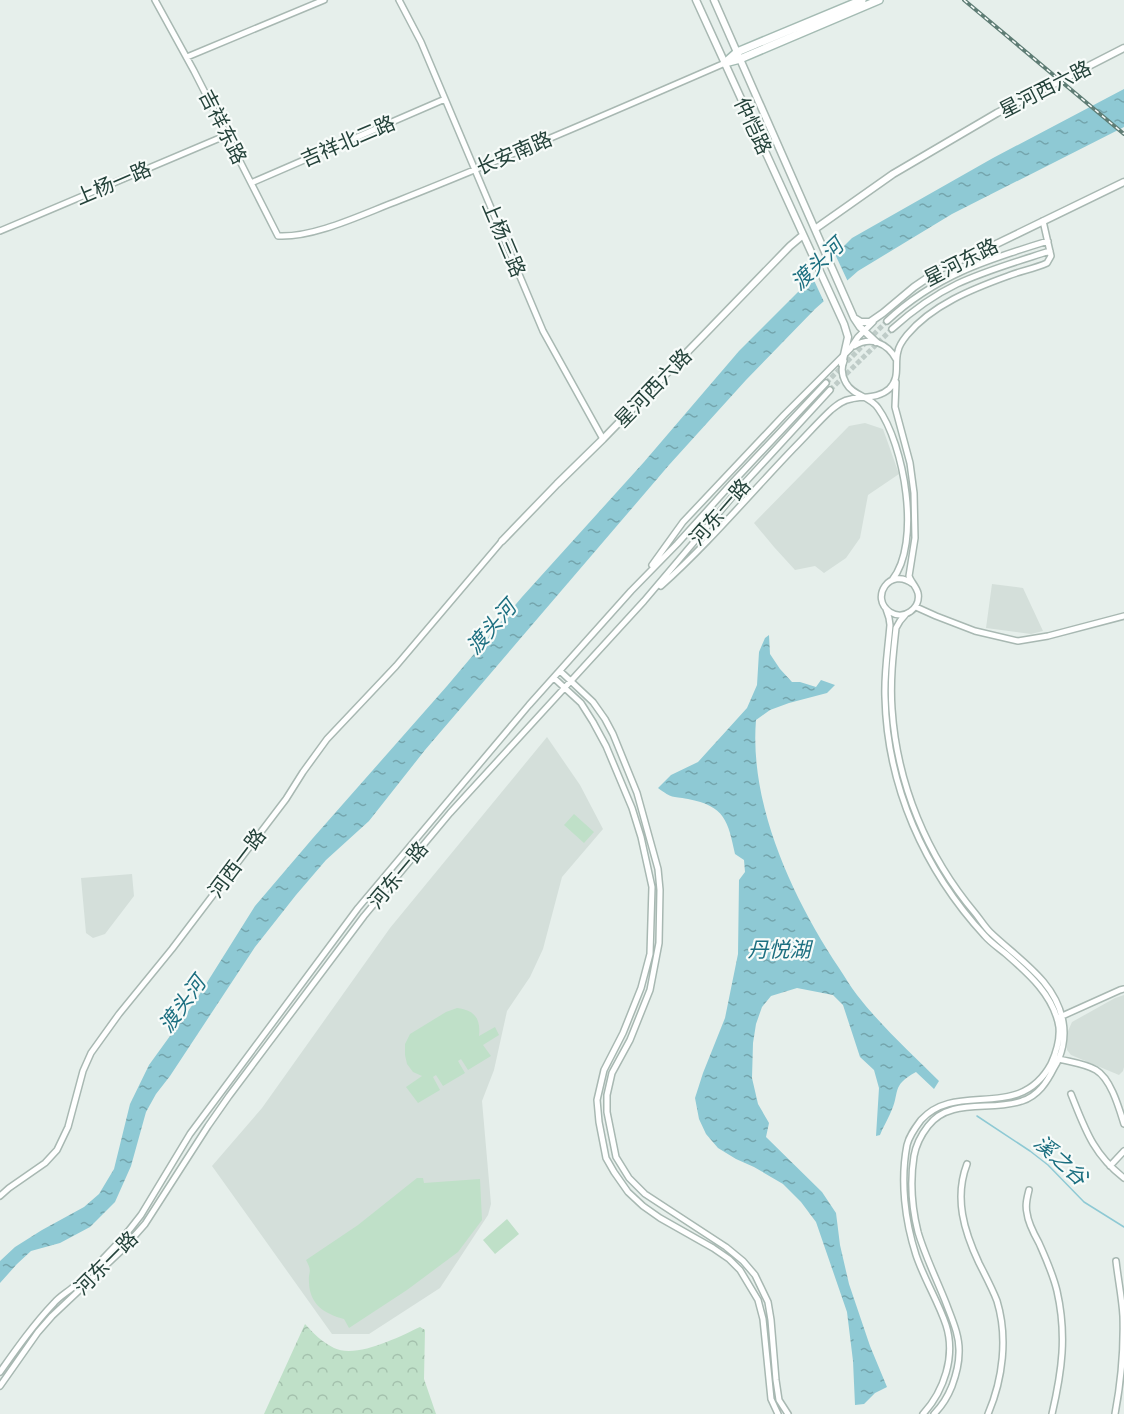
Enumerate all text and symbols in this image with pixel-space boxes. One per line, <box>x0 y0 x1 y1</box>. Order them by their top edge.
street label: 星河西六路 <box>995 56 1095 122</box>
street label: 吉祥东路 <box>194 86 252 168</box>
street label: 仲恺路 <box>729 94 777 158</box>
street label: 吉祥北二路 <box>297 110 399 172</box>
street label: 长安南路 <box>472 126 556 180</box>
street label: 上杨一路 <box>71 156 155 210</box>
street label: 上杨三路 <box>477 197 531 281</box>
water label: 渡头河 <box>786 230 851 295</box>
street label: 星河东路 <box>920 233 1002 291</box>
street label: 星河西六路 <box>610 344 696 432</box>
street label: 河东一路 <box>685 474 755 550</box>
water label: 渡头河 <box>461 592 524 659</box>
street label: 河西一路 <box>203 824 271 902</box>
street label: 河东一路 <box>363 837 433 913</box>
water label: 丹悦湖 <box>748 937 813 962</box>
water label: 渡头河 <box>153 968 213 1037</box>
water label: 溪之谷 <box>1029 1130 1094 1192</box>
street label: 河东一路 <box>69 1226 143 1300</box>

